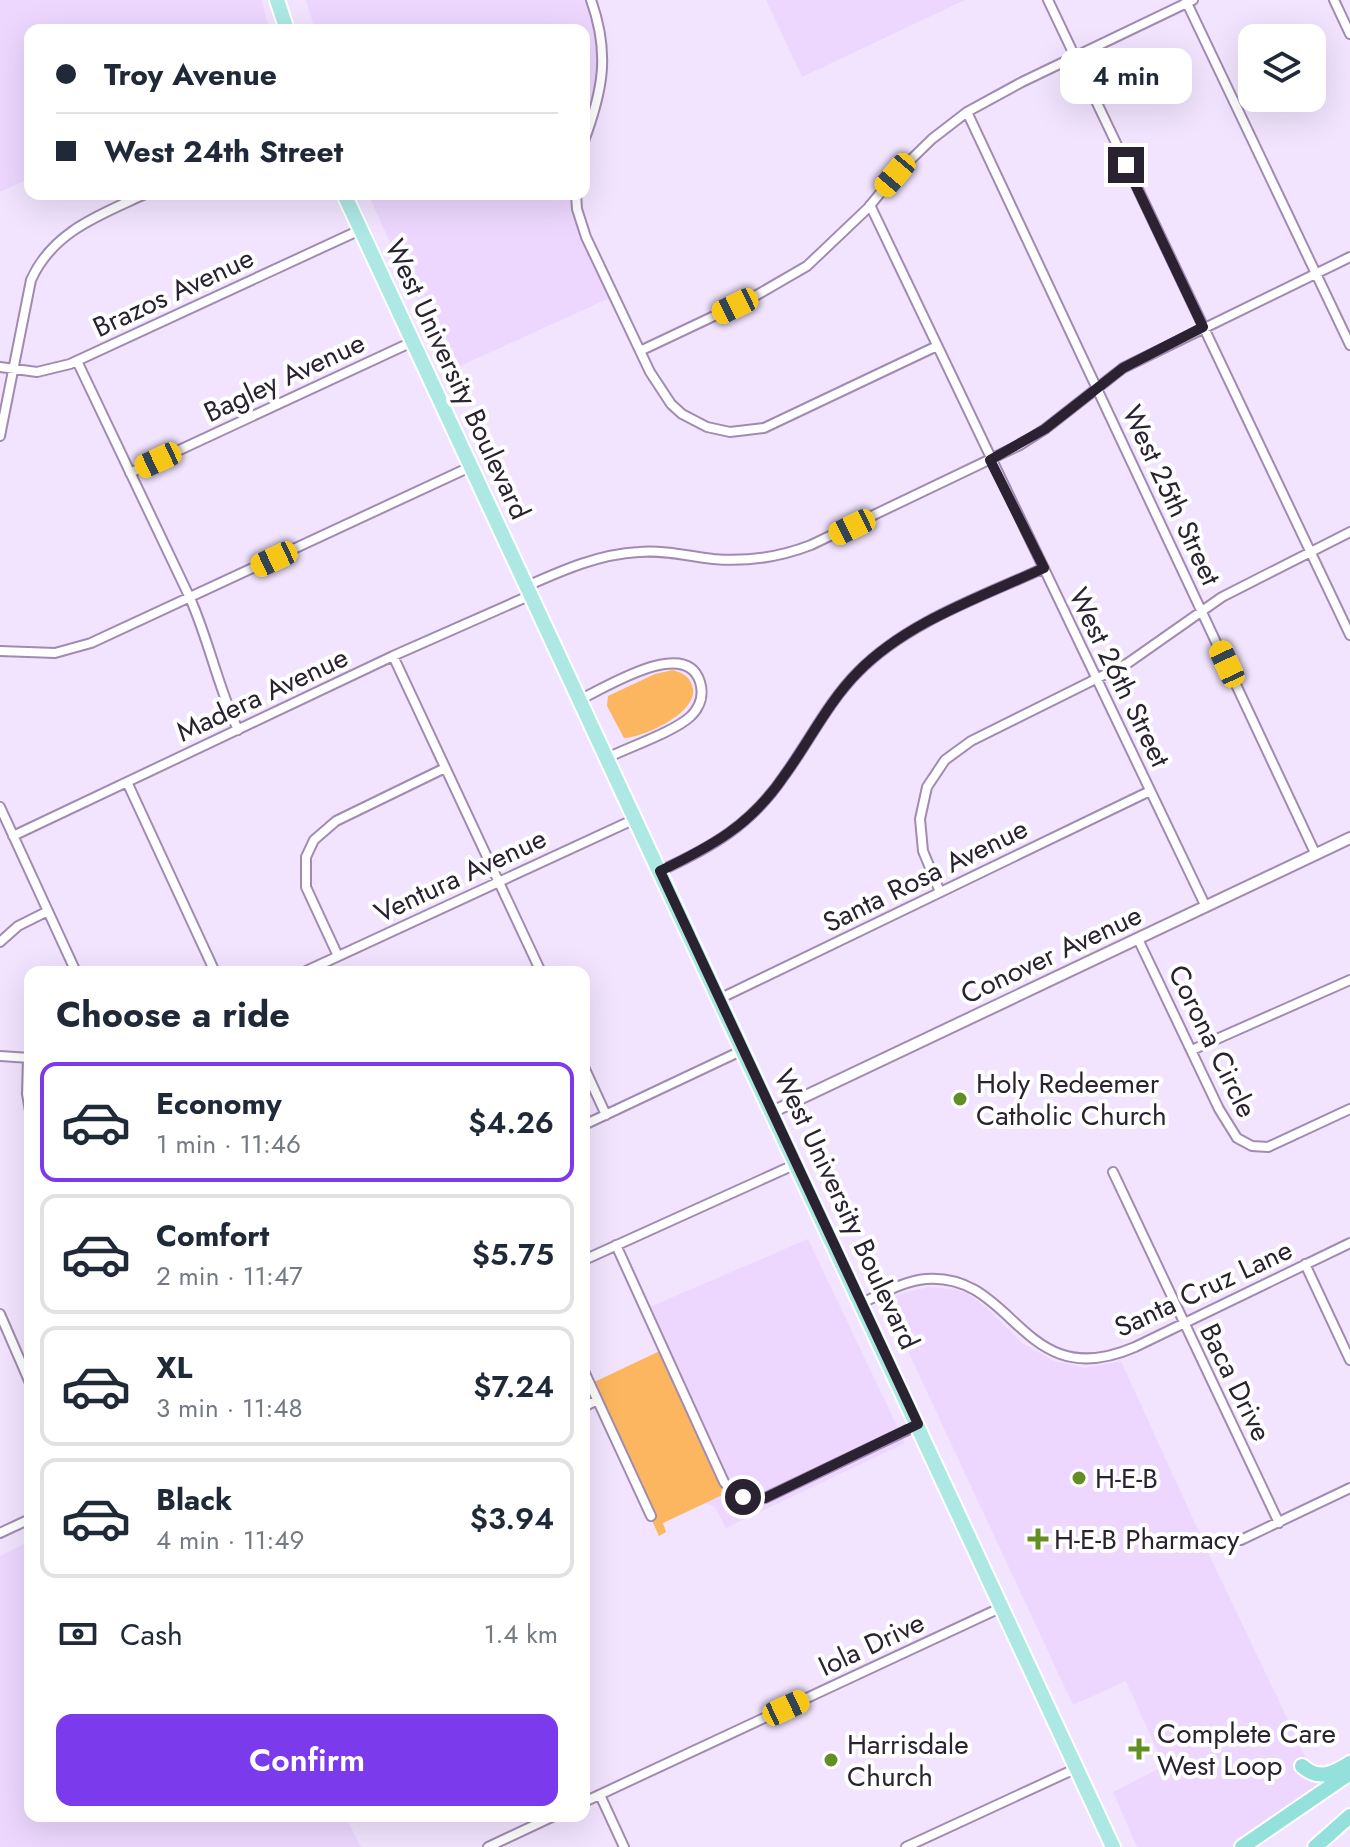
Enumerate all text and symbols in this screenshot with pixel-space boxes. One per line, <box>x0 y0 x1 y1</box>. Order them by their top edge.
map controls <box>1238 24 1326 112</box>
button: layers <box>1238 24 1326 112</box>
callout: 4 min <box>1060 49 1192 105</box>
text: Troy Avenue <box>104 53 277 96</box>
text: 4 min <box>1092 57 1160 95</box>
text: West 24th Street <box>104 130 343 173</box>
route end <box>1108 147 1144 183</box>
car <box>870 149 920 201</box>
street label: West University Boulevard <box>374 232 541 526</box>
street label: Brazos Avenue <box>86 237 260 348</box>
car <box>708 285 762 327</box>
street label: Bagley Avenue <box>197 322 371 433</box>
street label: West 25th Street <box>1112 398 1231 592</box>
car <box>131 439 185 481</box>
car <box>825 506 879 548</box>
car <box>247 538 301 580</box>
street label: West 26th Street <box>1058 581 1181 774</box>
street label: Madera Avenue <box>170 637 355 752</box>
car <box>1206 637 1248 691</box>
street label: Santa Rosa Avenue <box>816 808 1035 943</box>
street label: Ventura Avenue <box>367 818 553 933</box>
street label: Conover Avenue <box>954 895 1149 1014</box>
street label: Corona Circle <box>1158 958 1267 1125</box>
text: Choose a ride <box>56 988 290 1040</box>
street label: West University Boulevard <box>763 1062 930 1356</box>
place label: Holy Redeemer Catholic Church <box>976 1063 1167 1136</box>
text: Economy <box>156 1082 282 1125</box>
icon: car <box>60 1086 132 1158</box>
marker: Holy Redeemer Catholic Church <box>951 1090 969 1108</box>
text: $4.26 <box>468 1101 554 1144</box>
text: 1 min · 11:46 <box>156 1125 301 1163</box>
text: Comfort <box>156 1214 269 1257</box>
icon: car <box>60 1218 132 1290</box>
street label: Santa Cruz Lane <box>1108 1229 1299 1348</box>
text: $5.75 <box>472 1233 554 1276</box>
text: 2 min · 11:47 <box>156 1257 303 1295</box>
street label: Baca Drive <box>1189 1316 1282 1448</box>
text: XL <box>156 1346 192 1389</box>
icon: car <box>60 1350 132 1422</box>
text: $7.24 <box>473 1365 554 1408</box>
text: 3 min · 11:48 <box>156 1389 303 1427</box>
place label: H-E-B <box>1095 1458 1158 1499</box>
marker: H-E-B <box>1070 1469 1088 1487</box>
text: Black <box>156 1478 232 1521</box>
route start <box>725 1479 761 1515</box>
icon: car <box>60 1482 132 1554</box>
text: $3.94 <box>470 1497 554 1540</box>
place label: H-E-B Pharmacy <box>1054 1519 1240 1560</box>
text: 4 min · 11:49 <box>156 1521 304 1559</box>
marker: H-E-B Pharmacy <box>1029 1530 1047 1548</box>
street label: Iola Drive <box>811 1602 931 1687</box>
icon: cash <box>56 1612 100 1656</box>
text: Cash <box>120 1613 183 1656</box>
text: 1.4 km <box>484 1615 558 1653</box>
car <box>759 1687 813 1729</box>
place label: Complete Care West Loop <box>1157 1713 1336 1786</box>
button: Confirm <box>56 1714 558 1806</box>
place label: Harrisdale Church <box>847 1724 969 1797</box>
marker: Complete Care West Loop <box>1128 1738 1150 1760</box>
marker: Harrisdale Church <box>822 1751 840 1769</box>

